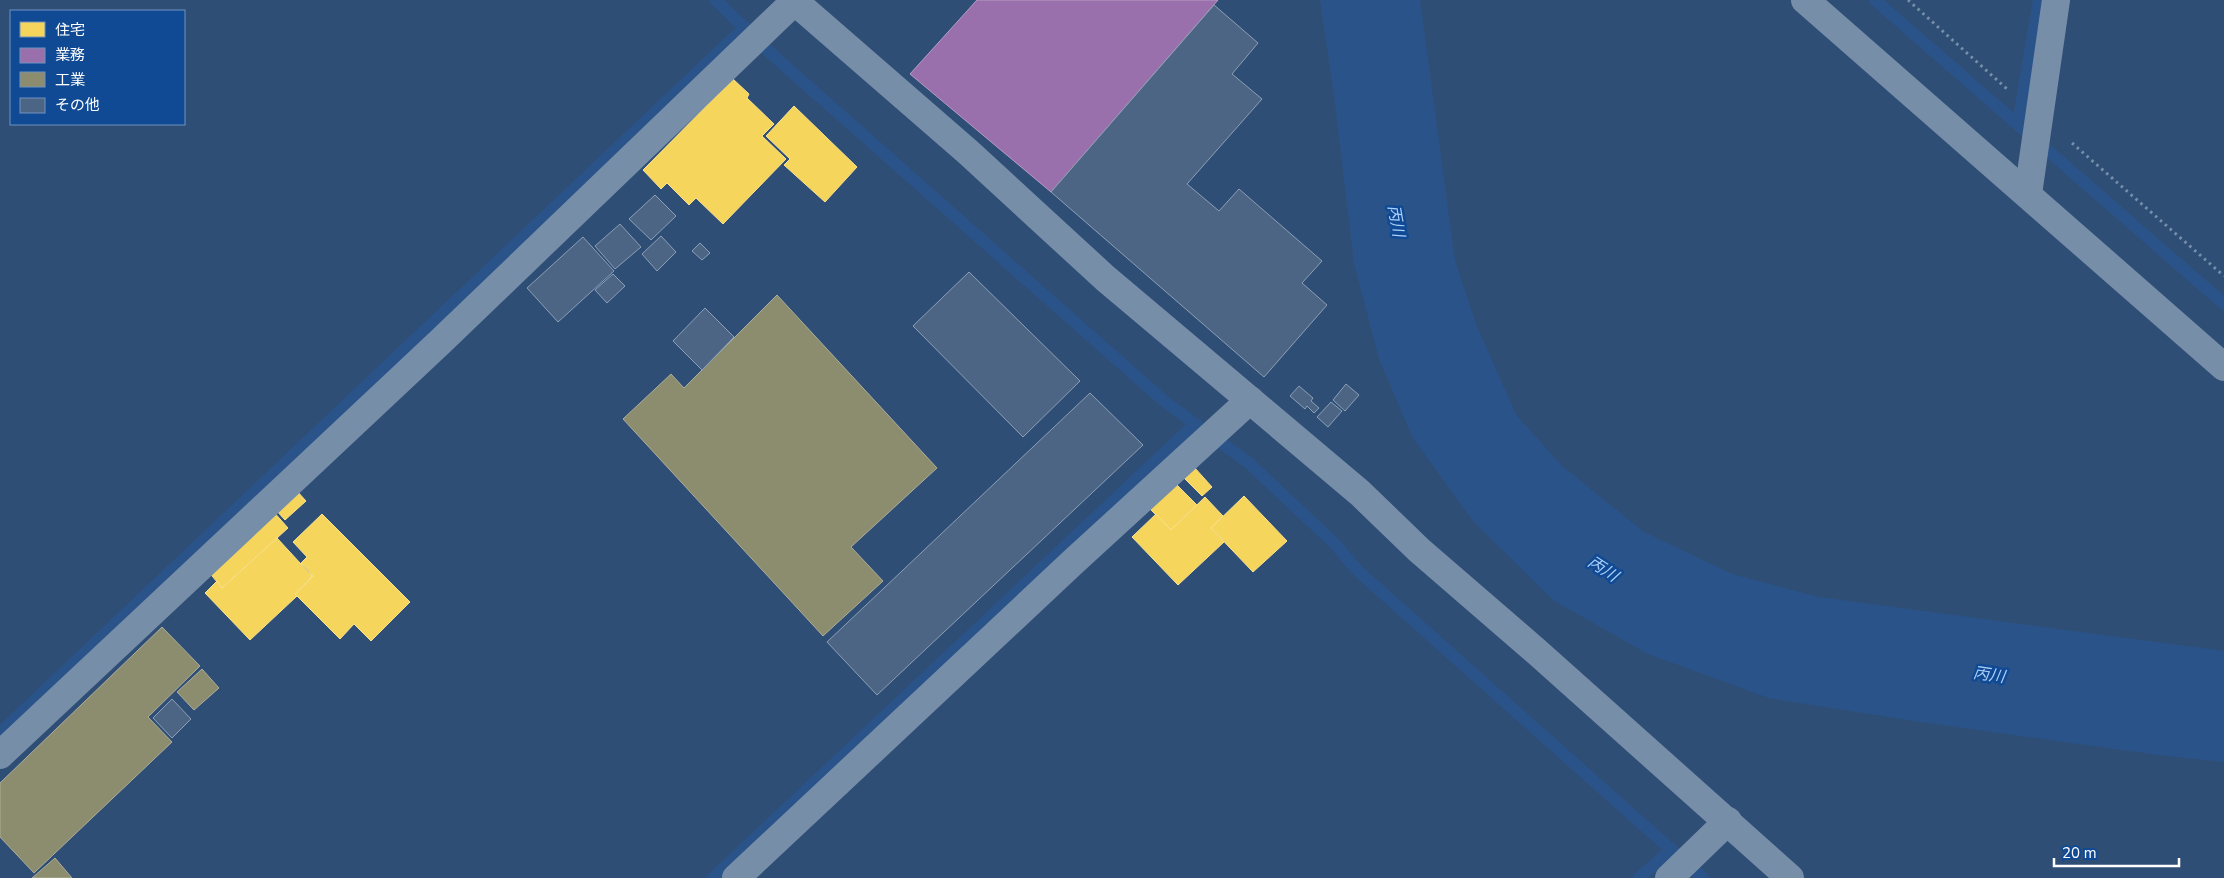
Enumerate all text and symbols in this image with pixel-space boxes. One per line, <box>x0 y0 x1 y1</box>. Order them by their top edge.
legend <box>10 10 185 125</box>
text: 住宅 <box>55 20 85 40</box>
text: 業務 <box>55 45 85 65</box>
text: 工業 <box>55 70 85 90</box>
text: その他 <box>55 95 100 115</box>
water label: 丙川 <box>1382 203 1410 241</box>
water label: 丙川 <box>1584 551 1624 588</box>
water label: 丙川 <box>1972 662 2008 688</box>
scale bar <box>2054 836 2179 868</box>
text: 20 m <box>2062 843 2097 863</box>

